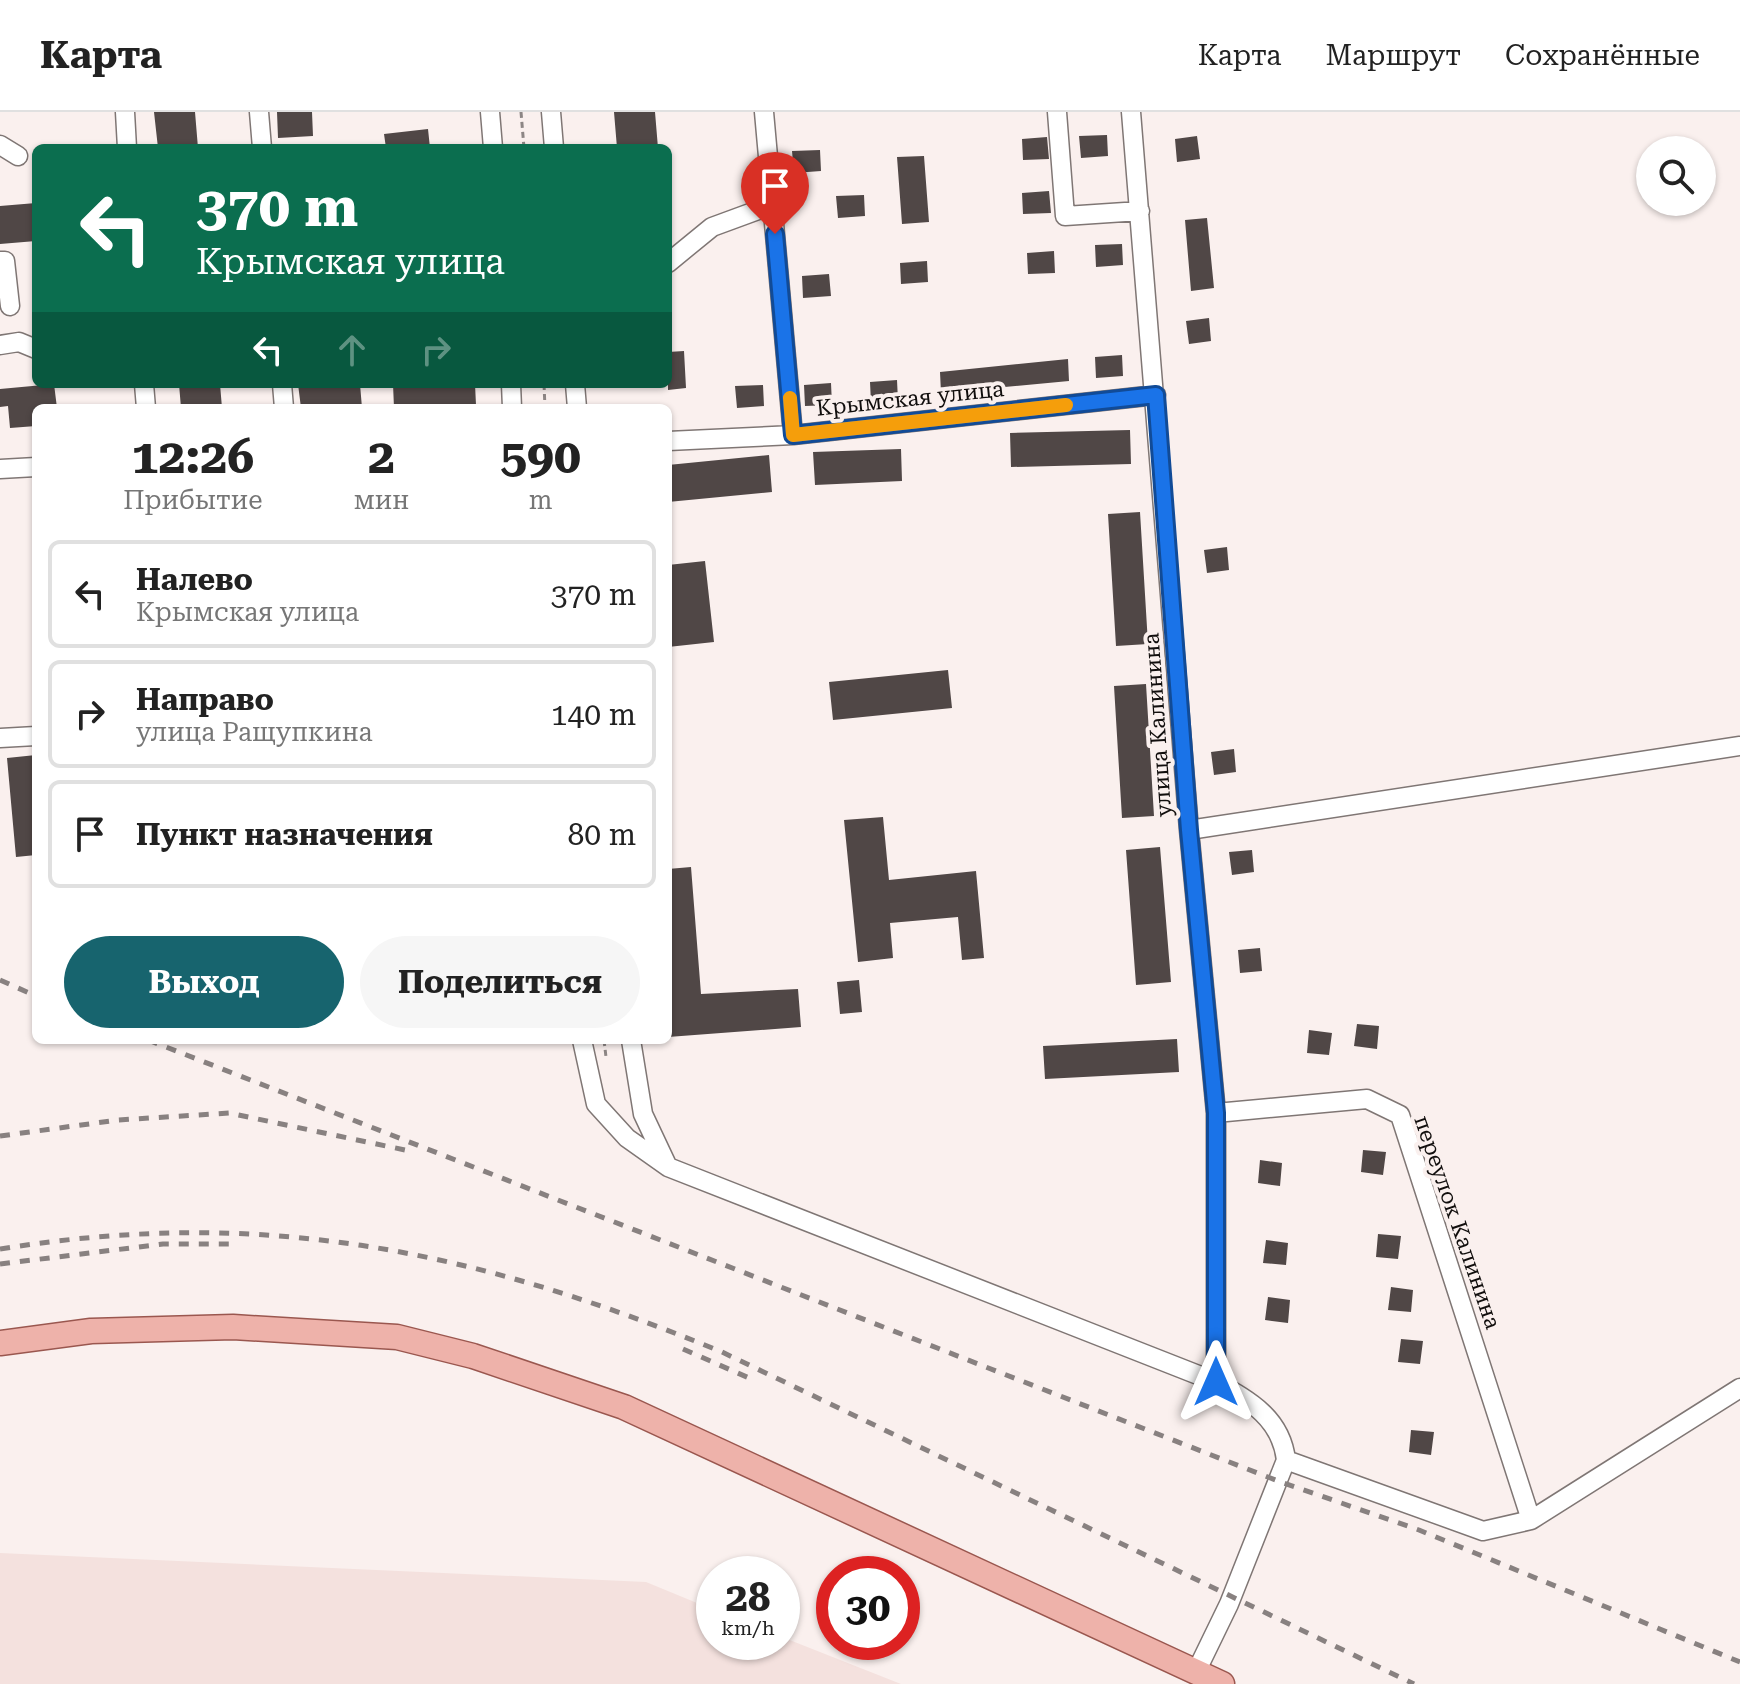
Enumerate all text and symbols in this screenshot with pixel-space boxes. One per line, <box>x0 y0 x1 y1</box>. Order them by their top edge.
text: Карта <box>40 33 162 77</box>
text: Карта <box>1198 39 1282 72</box>
text: Маршрут <box>1326 39 1461 72</box>
text: Сохранённые <box>1505 39 1700 72</box>
map controls <box>1636 136 1716 216</box>
button: search <box>1636 136 1716 216</box>
pin <box>741 152 809 234</box>
icon: arrive <box>753 164 797 208</box>
text: 370 m <box>196 174 358 240</box>
icon: left <box>64 176 168 280</box>
text: Крымская улица <box>196 241 505 283</box>
icon: left <box>246 328 290 372</box>
icon: ahead <box>330 328 374 372</box>
icon: right <box>414 328 458 372</box>
street label: Крымская улица <box>815 376 1005 421</box>
text: 12:26 <box>132 429 254 485</box>
text: 2 <box>368 429 395 485</box>
text: 590 <box>500 429 581 485</box>
text: Прибытие <box>123 485 263 515</box>
text: мин <box>354 485 409 515</box>
text: m <box>529 485 552 515</box>
text: Налево <box>136 562 253 597</box>
icon: left <box>68 572 112 616</box>
text: 370 m <box>551 577 636 612</box>
text: Крымская улица <box>136 597 359 627</box>
street label: улица Калинина <box>1139 632 1176 818</box>
text: Направо <box>136 682 274 717</box>
icon: right <box>68 692 112 736</box>
text: 140 m <box>551 697 636 732</box>
text: улица Ращупкина <box>136 717 373 747</box>
icon: arrive <box>68 812 112 856</box>
text: Пункт назначения <box>136 817 433 852</box>
text: 80 m <box>567 817 636 852</box>
button: Выход <box>64 936 344 1028</box>
button: Поделиться <box>360 936 640 1028</box>
street label: переулок Калинина <box>1409 1112 1506 1332</box>
position arrow <box>1174 1340 1258 1424</box>
speed limit sign: 30 <box>816 1556 920 1660</box>
text: 28 <box>726 1574 770 1621</box>
text: km/h <box>721 1616 775 1640</box>

